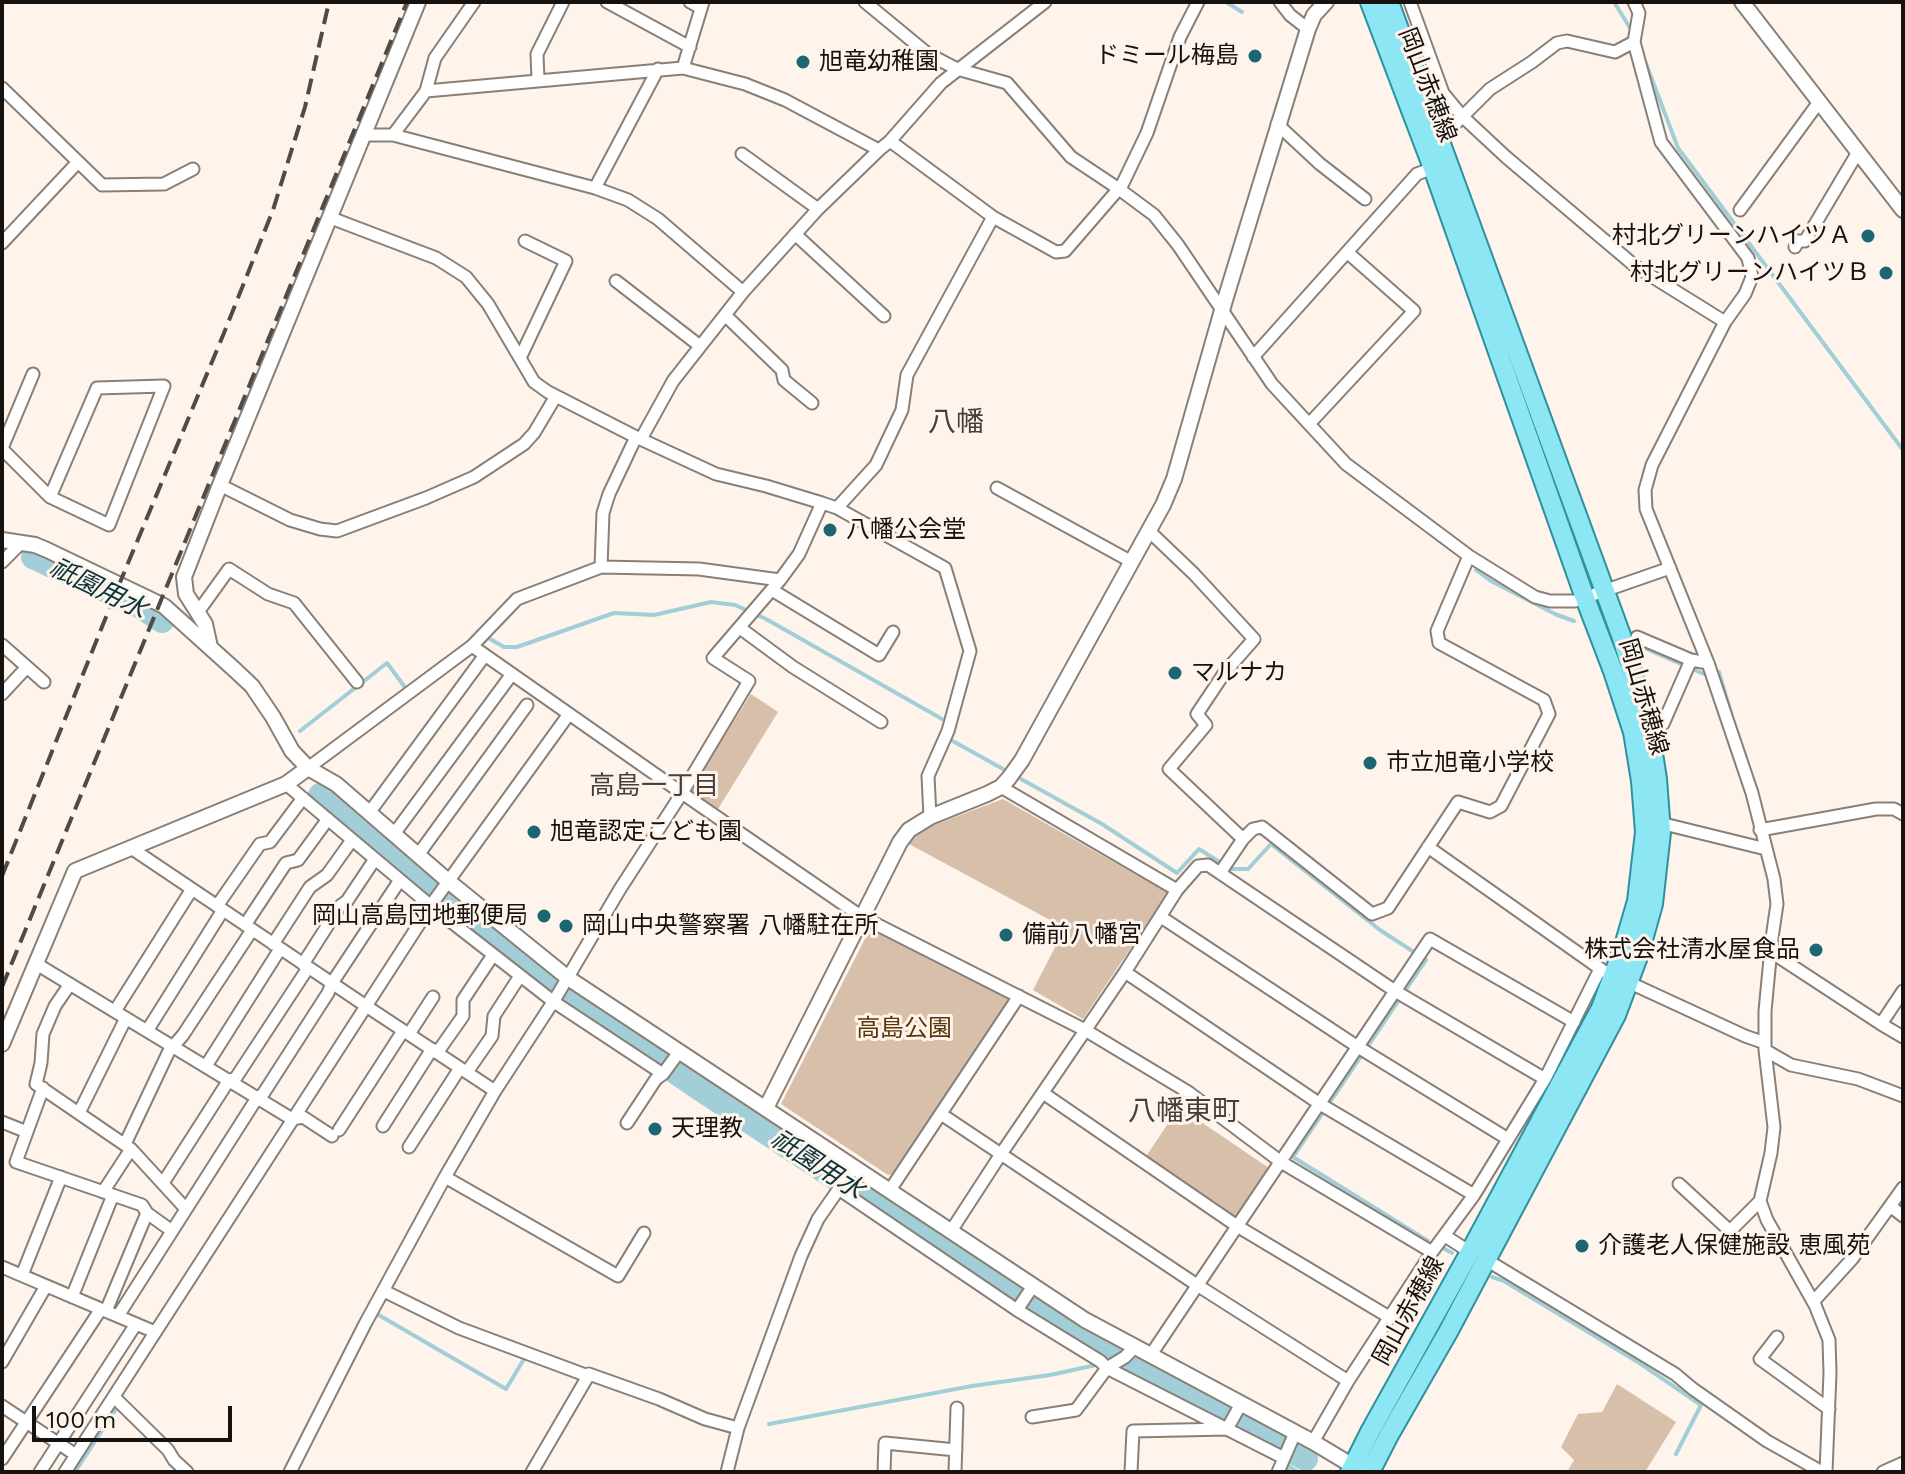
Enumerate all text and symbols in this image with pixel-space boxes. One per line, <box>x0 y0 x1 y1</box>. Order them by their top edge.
street label: 岡山赤穂線 <box>1392 24 1462 146</box>
place label: ドミール梅島 <box>1095 42 1239 70</box>
marker: ドミール梅島 <box>1246 47 1264 65</box>
place label: 旭竜幼稚園 <box>819 48 939 76</box>
marker: 旭竜幼稚園 <box>794 53 812 71</box>
place label: 村北グリーンハイツＡ <box>1612 222 1852 250</box>
marker: 村北グリーンハイツＡ <box>1859 227 1877 245</box>
place label: 村北グリーンハイツＢ <box>1630 259 1870 287</box>
marker: 村北グリーンハイツＢ <box>1877 264 1895 282</box>
district label: 八幡 <box>928 406 984 440</box>
place label: 八幡公会堂 <box>846 516 966 544</box>
marker: 八幡公会堂 <box>821 521 839 539</box>
water label: 祇園用水 <box>44 552 152 626</box>
street label: 岡山赤穂線 <box>1613 635 1673 759</box>
place label: マルナカ <box>1191 659 1287 687</box>
marker: マルナカ <box>1166 664 1184 682</box>
place label: 市立旭竜小学校 <box>1386 749 1554 777</box>
marker: 市立旭竜小学校 <box>1361 754 1379 772</box>
district label: 高島一丁目 <box>589 770 719 802</box>
place label: 旭竜認定こども園 <box>550 818 742 846</box>
marker: 旭竜認定こども園 <box>525 823 543 841</box>
place label: 岡山高島団地郵便局 <box>312 902 528 930</box>
marker: 岡山高島団地郵便局 <box>535 907 553 925</box>
place label: 岡山中央警察署 八幡駐在所 <box>582 912 878 940</box>
marker: 岡山中央警察署 八幡駐在所 <box>557 917 575 935</box>
place label: 備前八幡宮 <box>1022 921 1142 949</box>
marker: 備前八幡宮 <box>997 926 1015 944</box>
place label: 株式会社清水屋食品 <box>1584 936 1800 964</box>
marker: 株式会社清水屋食品 <box>1807 941 1825 959</box>
park label: 高島公園 <box>856 1015 952 1043</box>
district label: 八幡東町 <box>1128 1095 1240 1129</box>
place label: 天理教 <box>671 1115 743 1143</box>
marker: 天理教 <box>646 1120 664 1138</box>
water label: 祇園用水 <box>765 1124 869 1206</box>
place label: 介護老人保健施設 恵風苑 <box>1598 1232 1870 1260</box>
marker: 介護老人保健施設 恵風苑 <box>1573 1237 1591 1255</box>
street label: 岡山赤穂線 <box>1367 1252 1451 1370</box>
scale bar <box>36 1390 236 1440</box>
text: 100 m <box>46 1406 116 1434</box>

